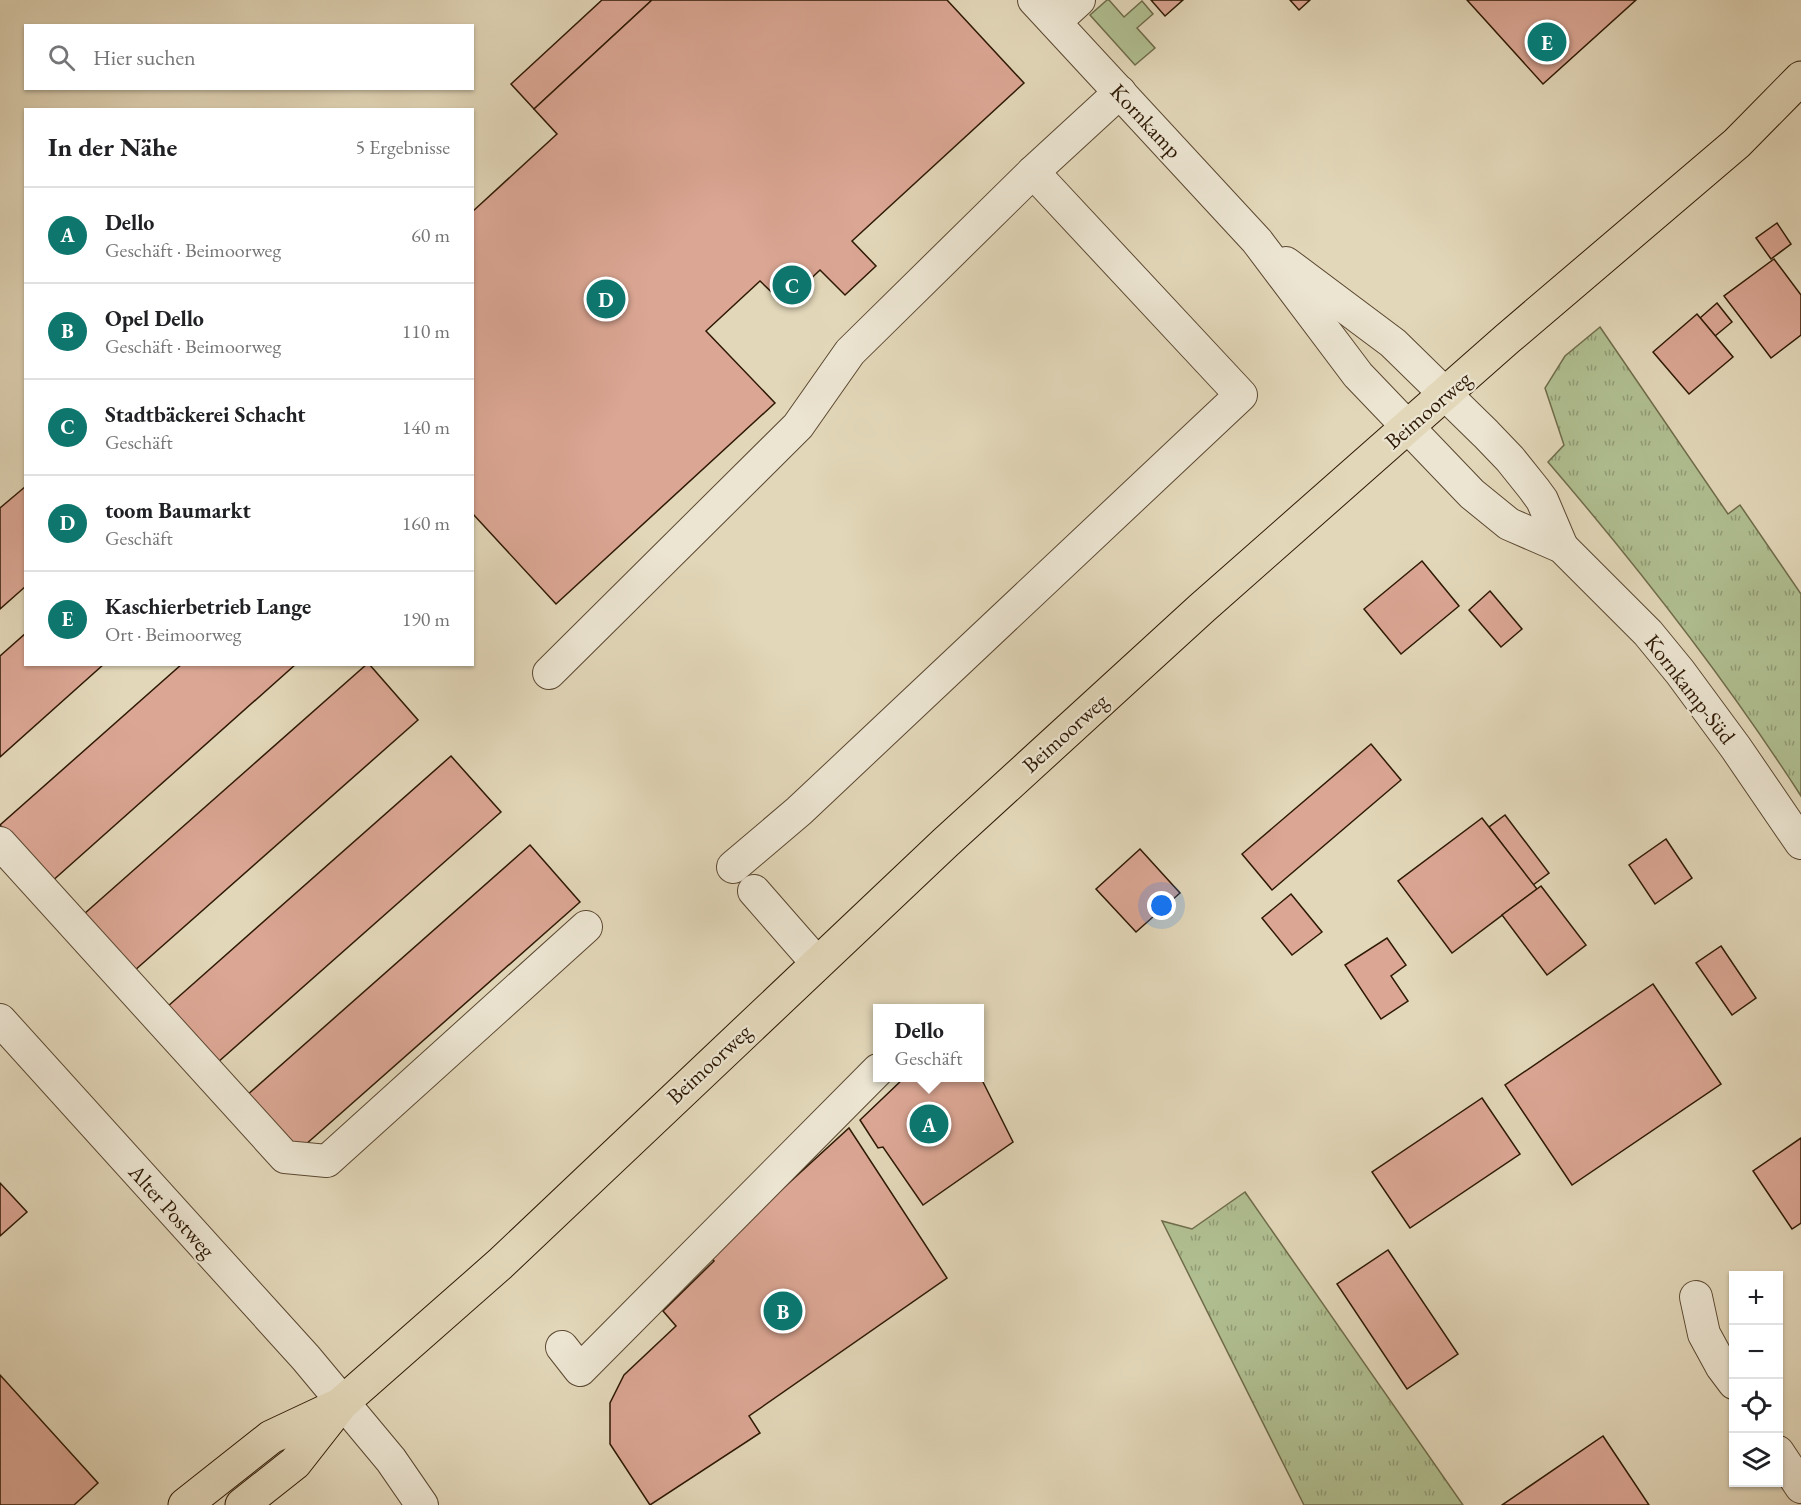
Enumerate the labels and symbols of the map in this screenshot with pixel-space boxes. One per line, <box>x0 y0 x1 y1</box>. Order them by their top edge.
pin: E <box>1528 20 1566 64</box>
street label: Kornkamp <box>1104 77 1188 165</box>
pin: C <box>772 262 812 308</box>
pin: D <box>586 276 626 322</box>
street label: Beimoorweg <box>1379 364 1478 456</box>
street label: Kornkamp-Süd <box>1638 628 1742 750</box>
street label: Beimoorweg <box>1016 687 1114 779</box>
your location <box>1147 891 1176 920</box>
street label: Beimoorweg <box>660 1017 758 1111</box>
pin: A <box>910 1102 948 1146</box>
street label: Alter Postweg <box>122 1157 222 1264</box>
pin: B <box>764 1288 802 1334</box>

